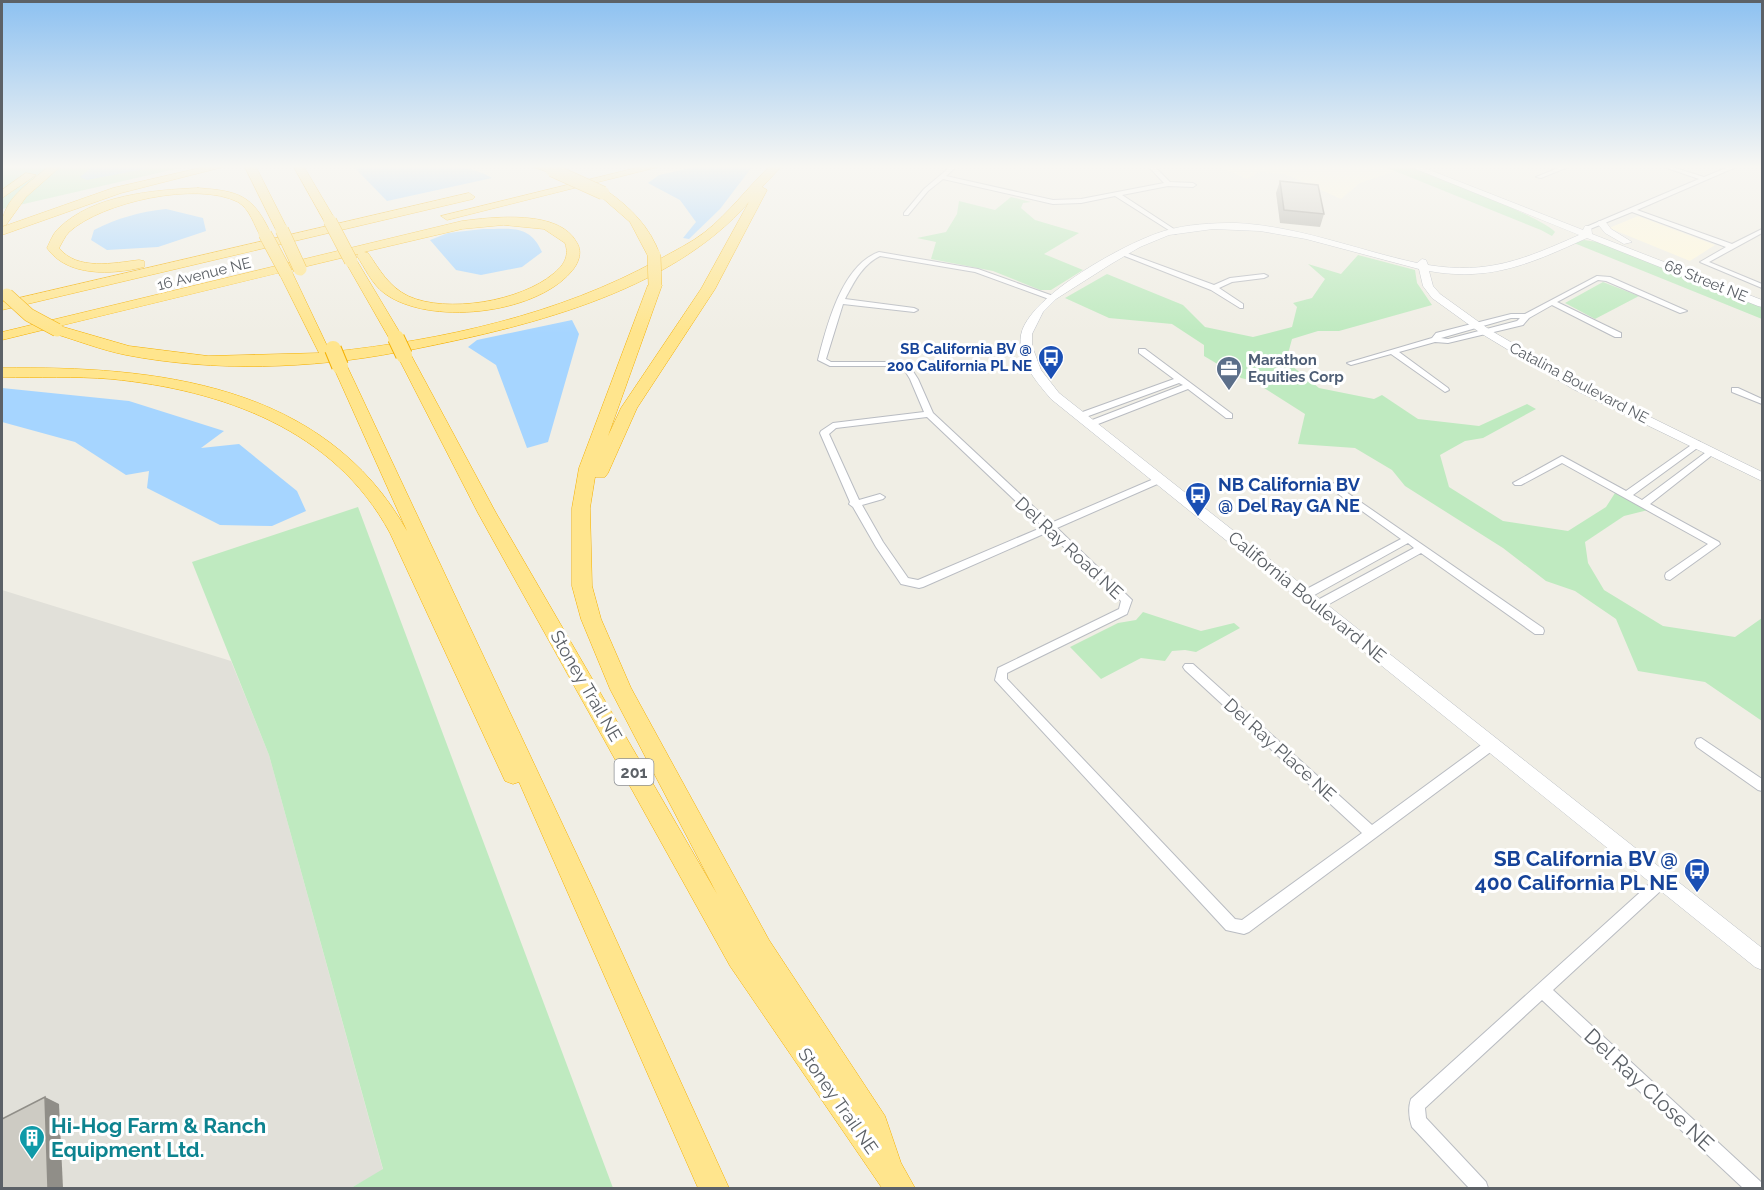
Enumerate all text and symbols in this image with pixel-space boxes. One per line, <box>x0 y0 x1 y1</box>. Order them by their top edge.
street label: 16 Avenue NE <box>155 254 253 294</box>
street label: 68 Street NE <box>1662 256 1750 306</box>
street label: Catalina Boulevard NE <box>1506 339 1652 427</box>
place label: SB California BV @ 200 California PL NE <box>887 340 1032 375</box>
bus stop icon: SB California BV @ 200 California PL NE <box>1036 343 1066 381</box>
place label: Marathon Equities Corp <box>1248 351 1344 386</box>
office icon: Marathon Equities Corp <box>1214 354 1244 392</box>
place label: NB California BV @ Del Ray GA NE <box>1218 474 1361 516</box>
bus stop icon: NB California BV @ Del Ray GA NE <box>1183 480 1213 518</box>
street label: Del Ray Road NE <box>1011 492 1128 603</box>
street label: California Boulevard NE <box>1224 526 1390 667</box>
street label: Stoney Trail NE <box>546 627 627 745</box>
street label: Del Ray Place NE <box>1220 694 1341 805</box>
road number: 201 <box>614 759 654 785</box>
place label: SB California BV @ 400 California PL NE <box>1475 846 1678 895</box>
bus stop icon: SB California BV @ 400 California PL NE <box>1682 856 1712 894</box>
street label: Del Ray Close NE <box>1579 1023 1719 1156</box>
street label: Stoney Trail NE <box>794 1044 883 1158</box>
place label: Hi-Hog Farm & Ranch Equipment Ltd. <box>51 1113 266 1162</box>
building icon: Hi-Hog Farm & Ranch Equipment Ltd. <box>17 1123 47 1161</box>

